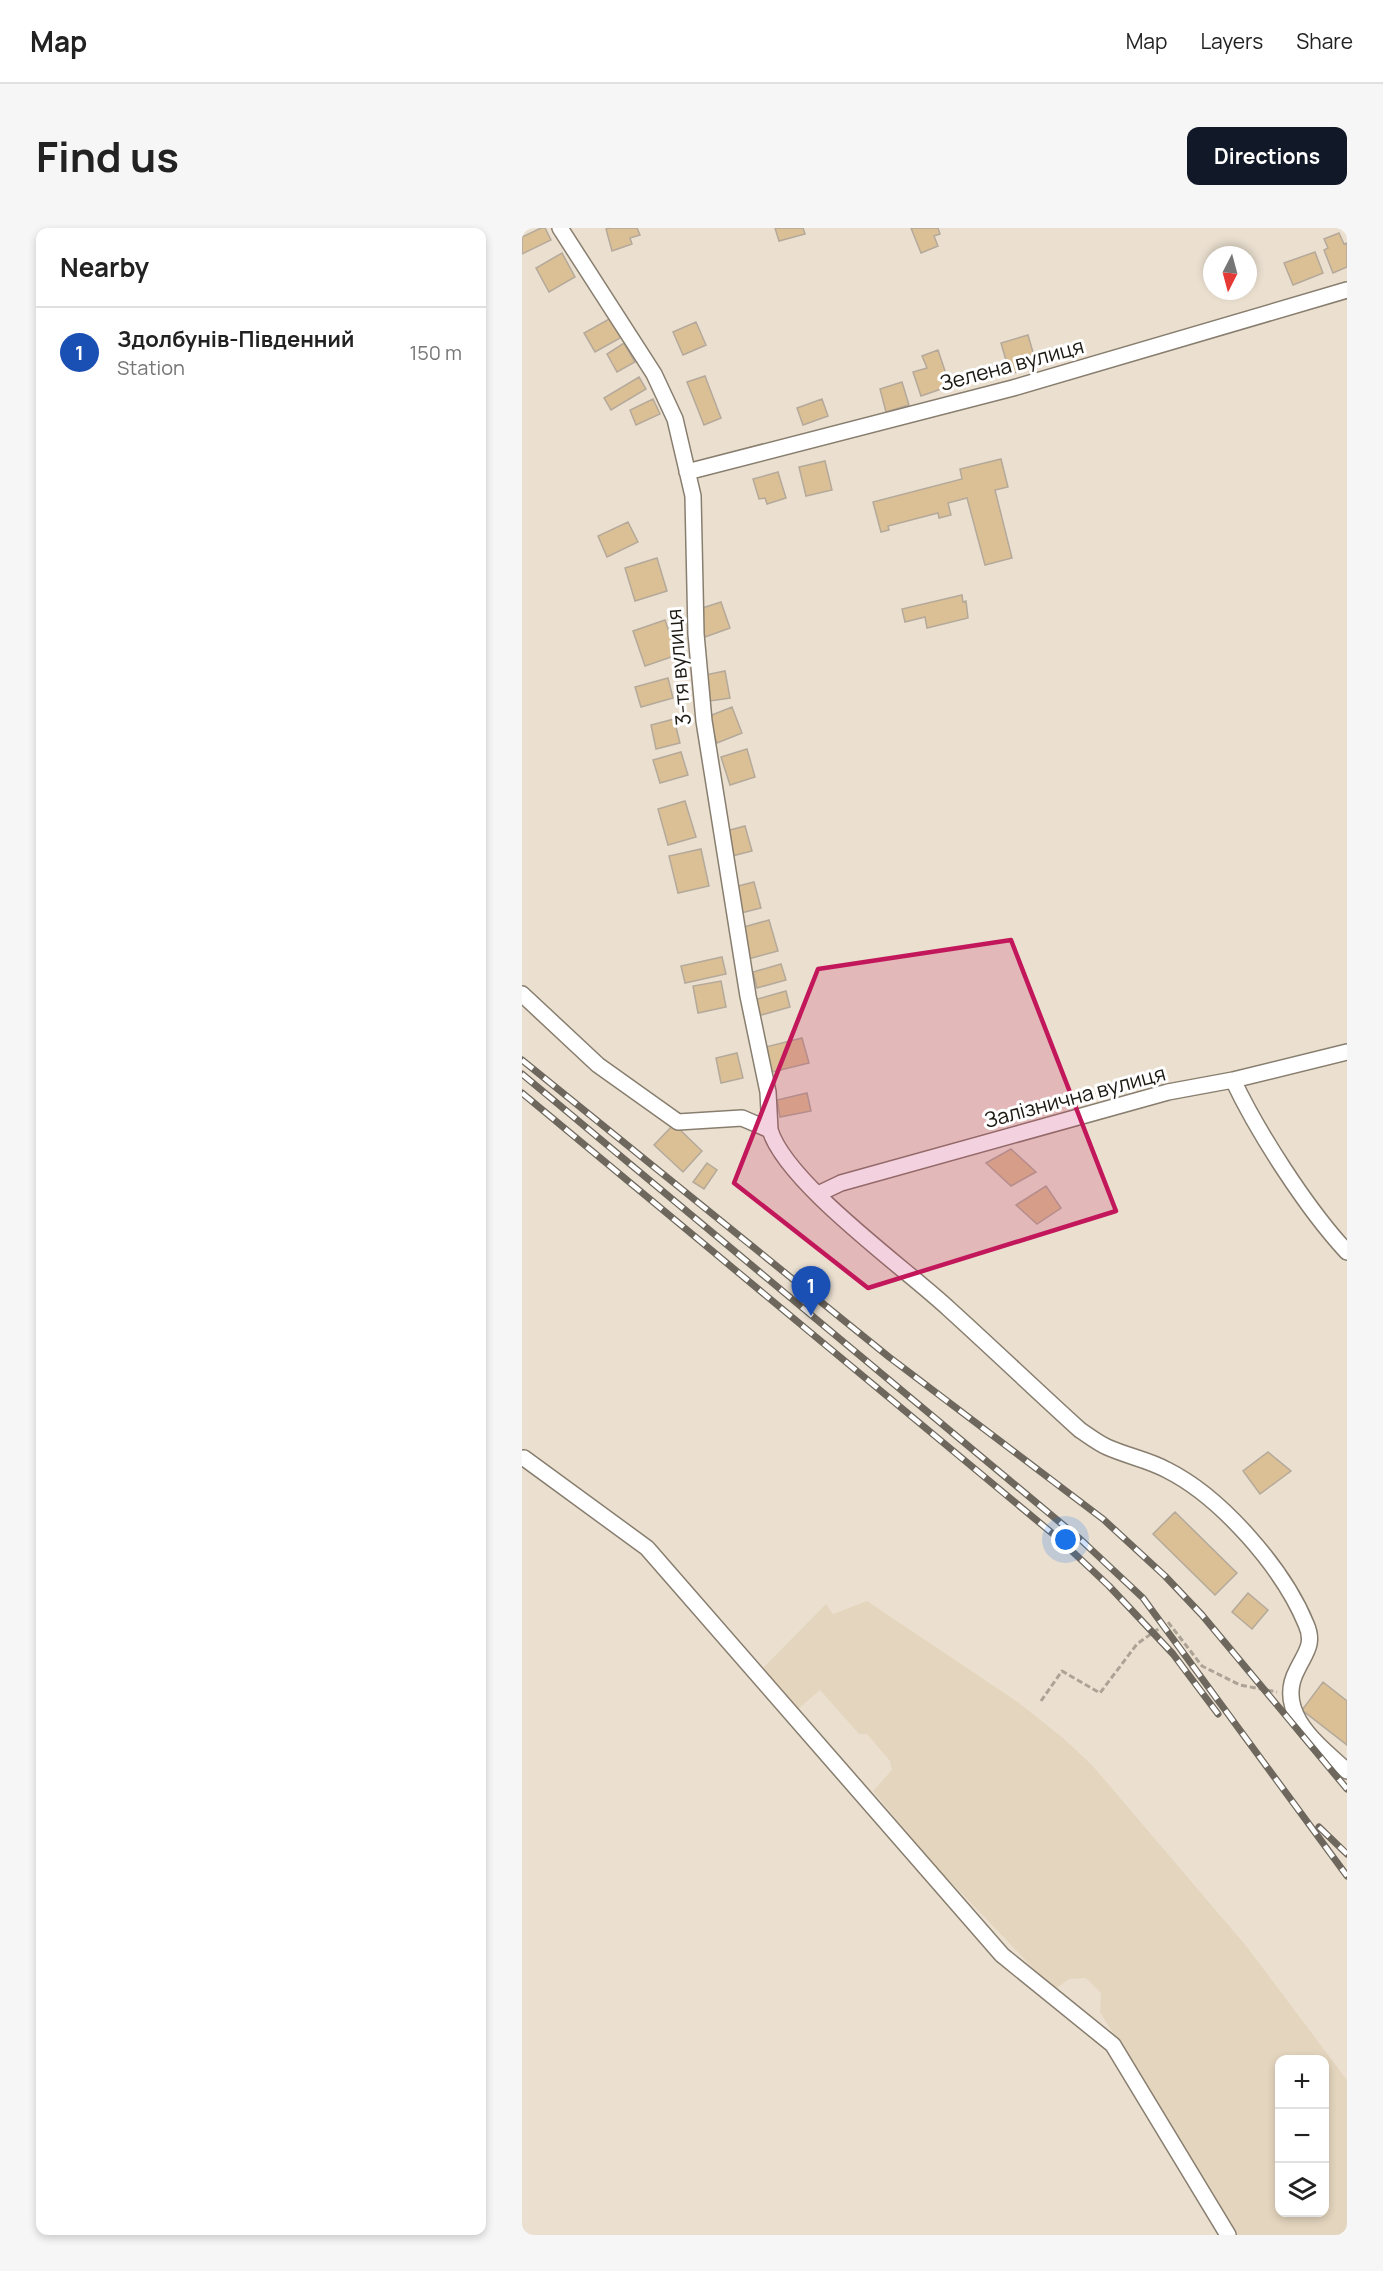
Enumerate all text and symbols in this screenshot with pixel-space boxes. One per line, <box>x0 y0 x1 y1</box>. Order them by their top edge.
text: Map <box>30 22 87 60</box>
text: Map <box>1126 27 1167 55</box>
text: Layers <box>1200 27 1263 55</box>
text: Share <box>1296 27 1353 55</box>
text: Find us <box>36 127 179 185</box>
button: Directions <box>1187 127 1347 185</box>
north arrow <box>1203 246 1257 300</box>
text: Nearby <box>60 249 149 285</box>
text: Здолбунів-Південний <box>117 324 354 354</box>
street label: Зелена вулиця <box>937 331 1087 397</box>
text: 1 <box>75 339 84 366</box>
text: 150 m <box>409 339 462 366</box>
text: Station <box>117 354 185 381</box>
street label: 3-тя вулиця <box>659 608 697 727</box>
street label: Залізнична вулиця <box>981 1058 1168 1134</box>
pin: 1 <box>792 1266 830 1316</box>
your location <box>1051 1525 1080 1554</box>
map controls <box>1275 2055 1329 2217</box>
button: + <box>1275 2055 1329 2109</box>
button: − <box>1275 2109 1329 2163</box>
button: layers <box>1275 2163 1329 2217</box>

